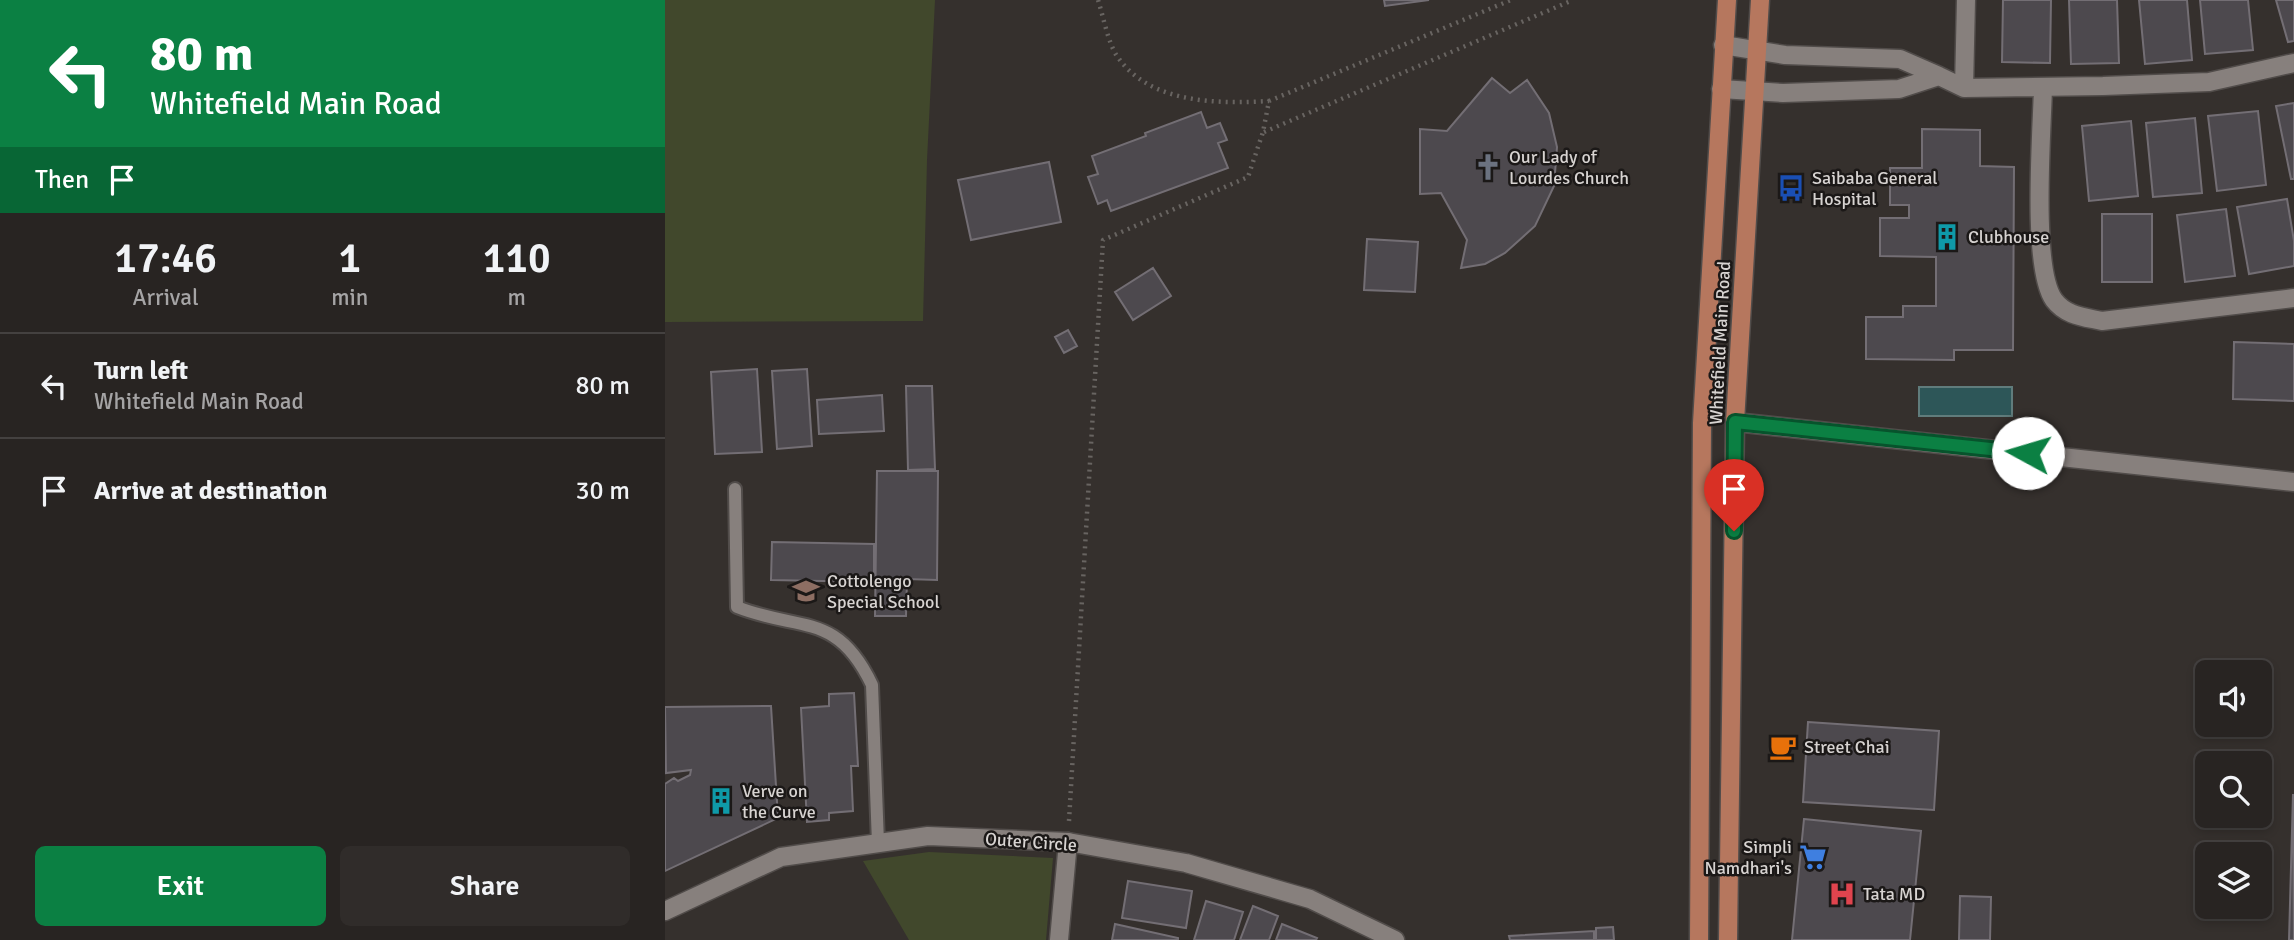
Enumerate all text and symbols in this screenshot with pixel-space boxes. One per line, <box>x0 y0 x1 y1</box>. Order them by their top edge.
text: 80 m <box>150 24 253 84</box>
icon: left <box>35 28 126 119</box>
text: Whitefield Main Road <box>150 84 442 123</box>
place label: Our Lady of Lourdes Church <box>1509 146 1629 189</box>
church icon: Our Lady of Lourdes Church <box>1473 152 1503 182</box>
icon: arrive <box>103 161 141 199</box>
text: Then <box>35 164 89 196</box>
place label: Saibaba General Hospital <box>1812 167 1938 210</box>
bus stop icon: Saibaba General Hospital <box>1776 173 1806 203</box>
building icon: Clubhouse <box>1932 222 1962 252</box>
place label: Clubhouse <box>1968 226 2049 248</box>
text: 17:46 <box>114 233 217 284</box>
text: 1 <box>338 233 361 284</box>
text: 110 <box>483 233 551 284</box>
street label: Whitefield Main Road <box>1705 261 1735 425</box>
text: Arrival <box>132 283 199 312</box>
text: min <box>331 283 368 312</box>
text: m <box>507 283 526 312</box>
text: Turn left <box>94 355 188 387</box>
icon: left <box>35 367 73 405</box>
text: 80 m <box>575 370 630 402</box>
text: Whitefield Main Road <box>94 387 304 416</box>
position arrow <box>1991 416 2065 490</box>
pin <box>1704 459 1764 531</box>
icon: arrive <box>1715 470 1753 508</box>
icon: arrive <box>35 472 73 510</box>
text: Arrive at destination <box>94 475 327 507</box>
text: 30 m <box>575 475 630 507</box>
place label: Cottolengo Special School <box>827 570 940 613</box>
school or university icon: Cottolengo Special School <box>791 576 821 606</box>
map controls <box>2195 660 2272 919</box>
button: sound <box>2195 660 2272 737</box>
cafe icon: Street Chai <box>1768 732 1798 762</box>
place label: Street Chai <box>1804 736 1890 758</box>
button: search <box>2195 751 2272 828</box>
place label: Verve on the Curve <box>742 780 816 823</box>
building icon: Verve on the Curve <box>706 786 736 816</box>
street label: Outer Circle <box>984 828 1078 856</box>
place label: Simpli Namdhari's <box>1704 836 1792 879</box>
supermarket icon: Simpli Namdhari's <box>1798 842 1828 872</box>
button: layers <box>2195 842 2272 919</box>
button: Exit <box>35 846 326 926</box>
button: Share <box>340 846 630 926</box>
hospital icon: Tata MD <box>1827 879 1857 909</box>
place label: Tata MD <box>1863 883 1925 905</box>

